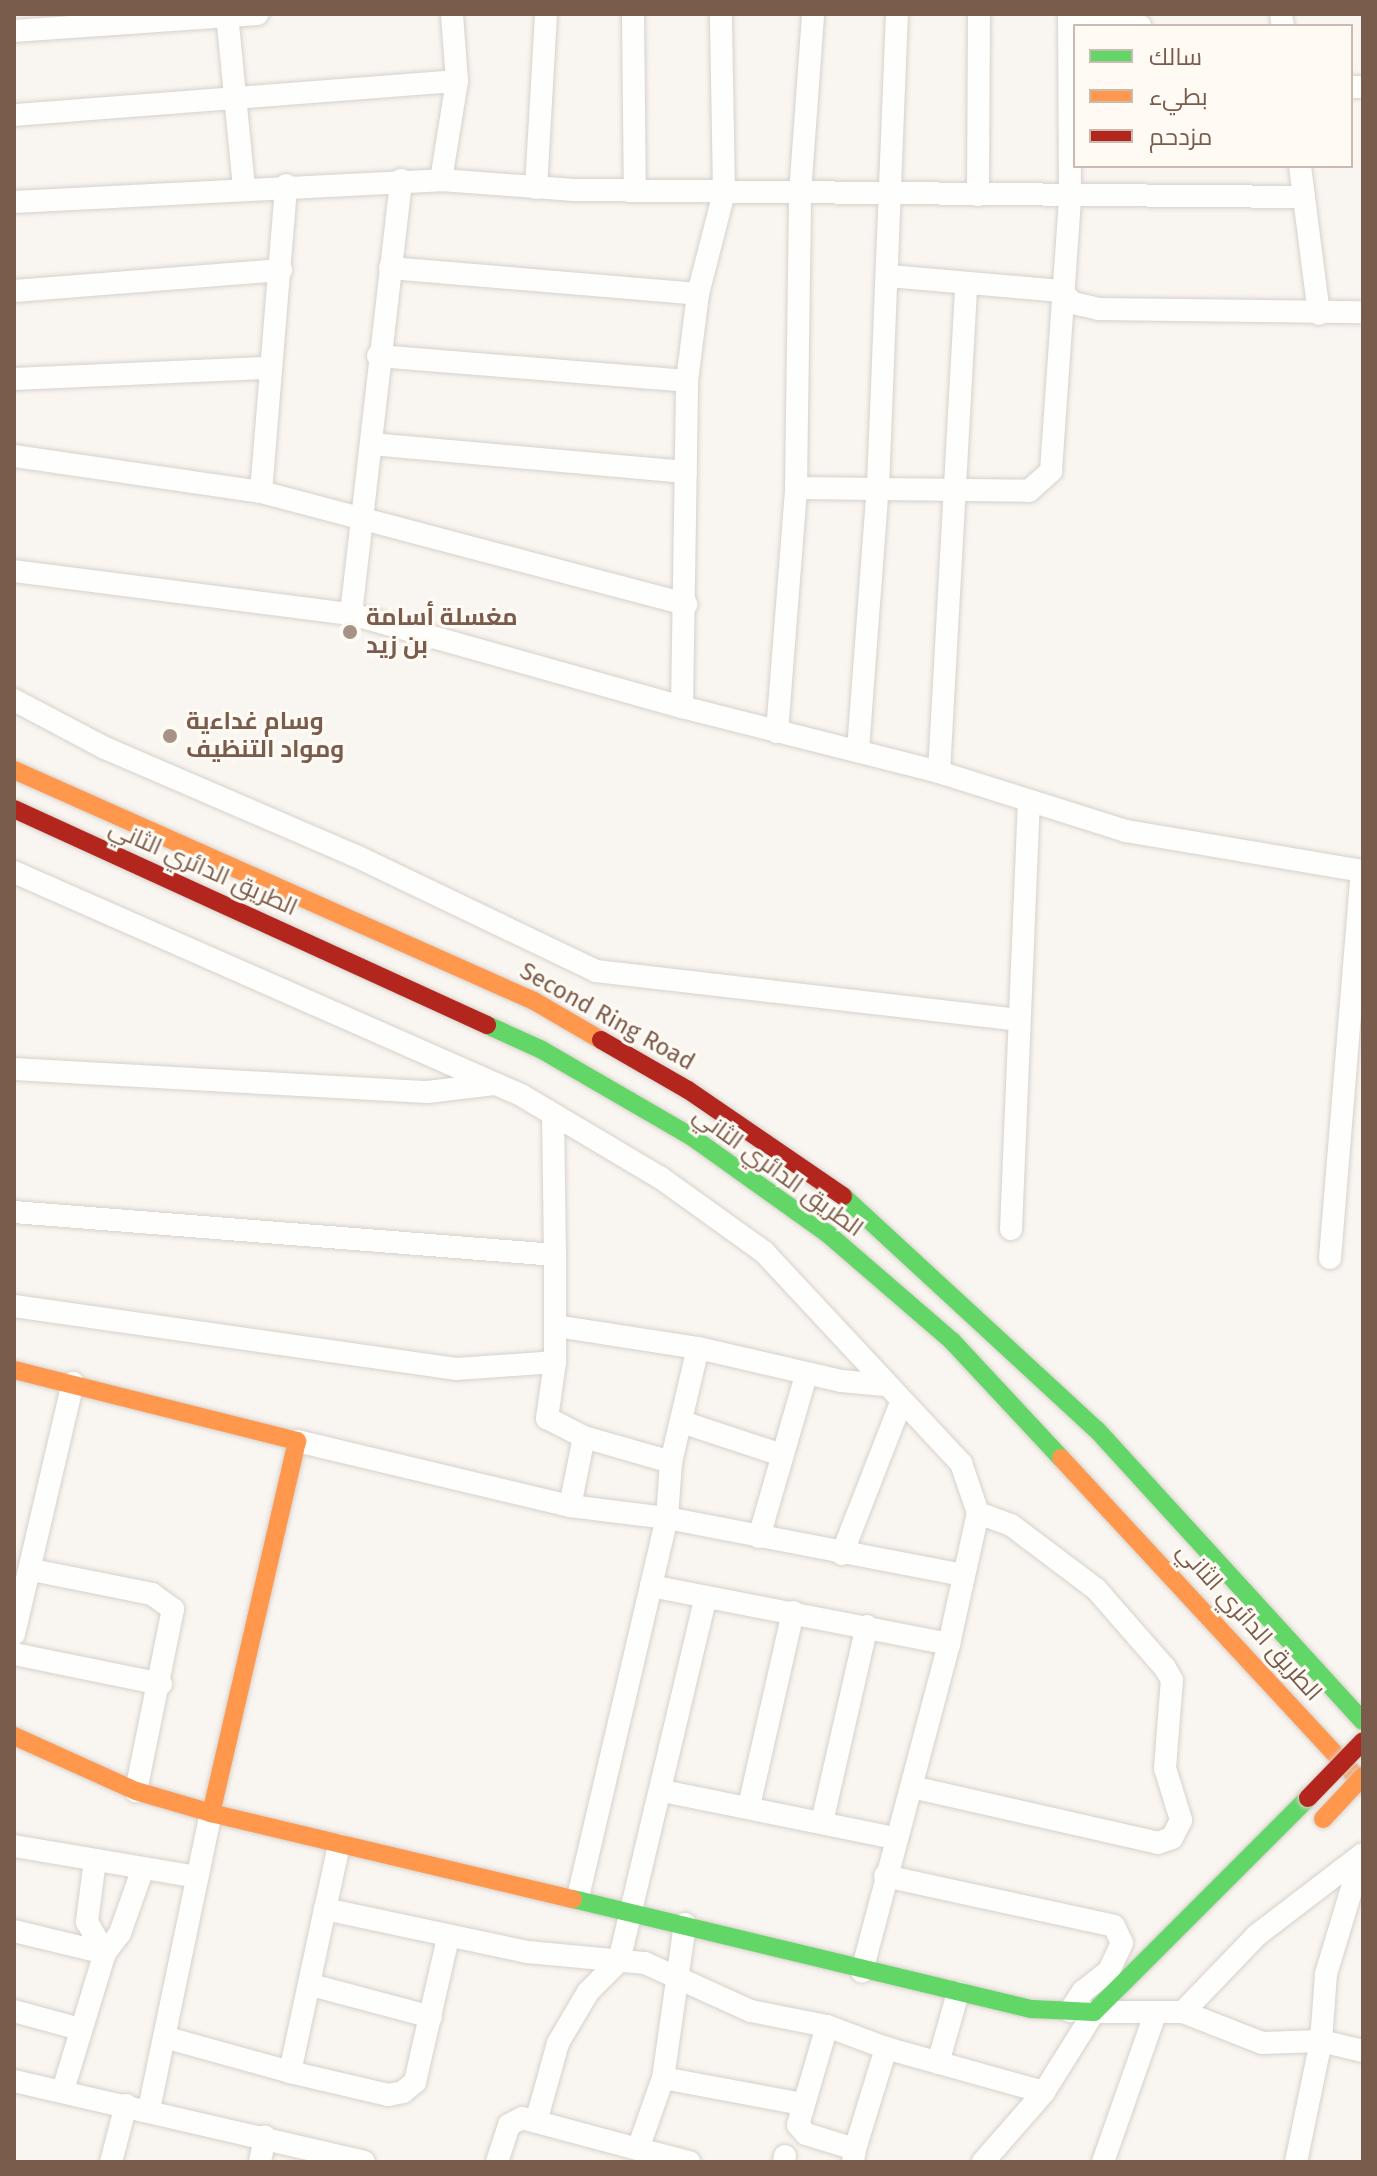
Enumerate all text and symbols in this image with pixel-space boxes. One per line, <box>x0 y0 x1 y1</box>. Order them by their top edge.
legend <box>1073 24 1353 168</box>
text: سالك <box>1149 43 1202 71</box>
text: بطيء <box>1149 83 1208 111</box>
text: مزدحم <box>1149 123 1212 151</box>
place label: مغسلة أسامة بن زيد <box>366 604 518 660</box>
marker: مغسلة أسامة بن زيد <box>341 623 359 641</box>
place label: وسام غداءية ومواد التنظيف <box>186 708 344 764</box>
marker: وسام غداءية ومواد التنظيف <box>161 727 179 745</box>
street label: الطريق الدائري الثاني <box>104 814 302 922</box>
street label: Second Ring Road <box>515 957 699 1077</box>
street label: الطريق الدائري الثاني <box>687 1101 869 1243</box>
street label: الطريق الدائري الثاني <box>1170 1537 1328 1707</box>

